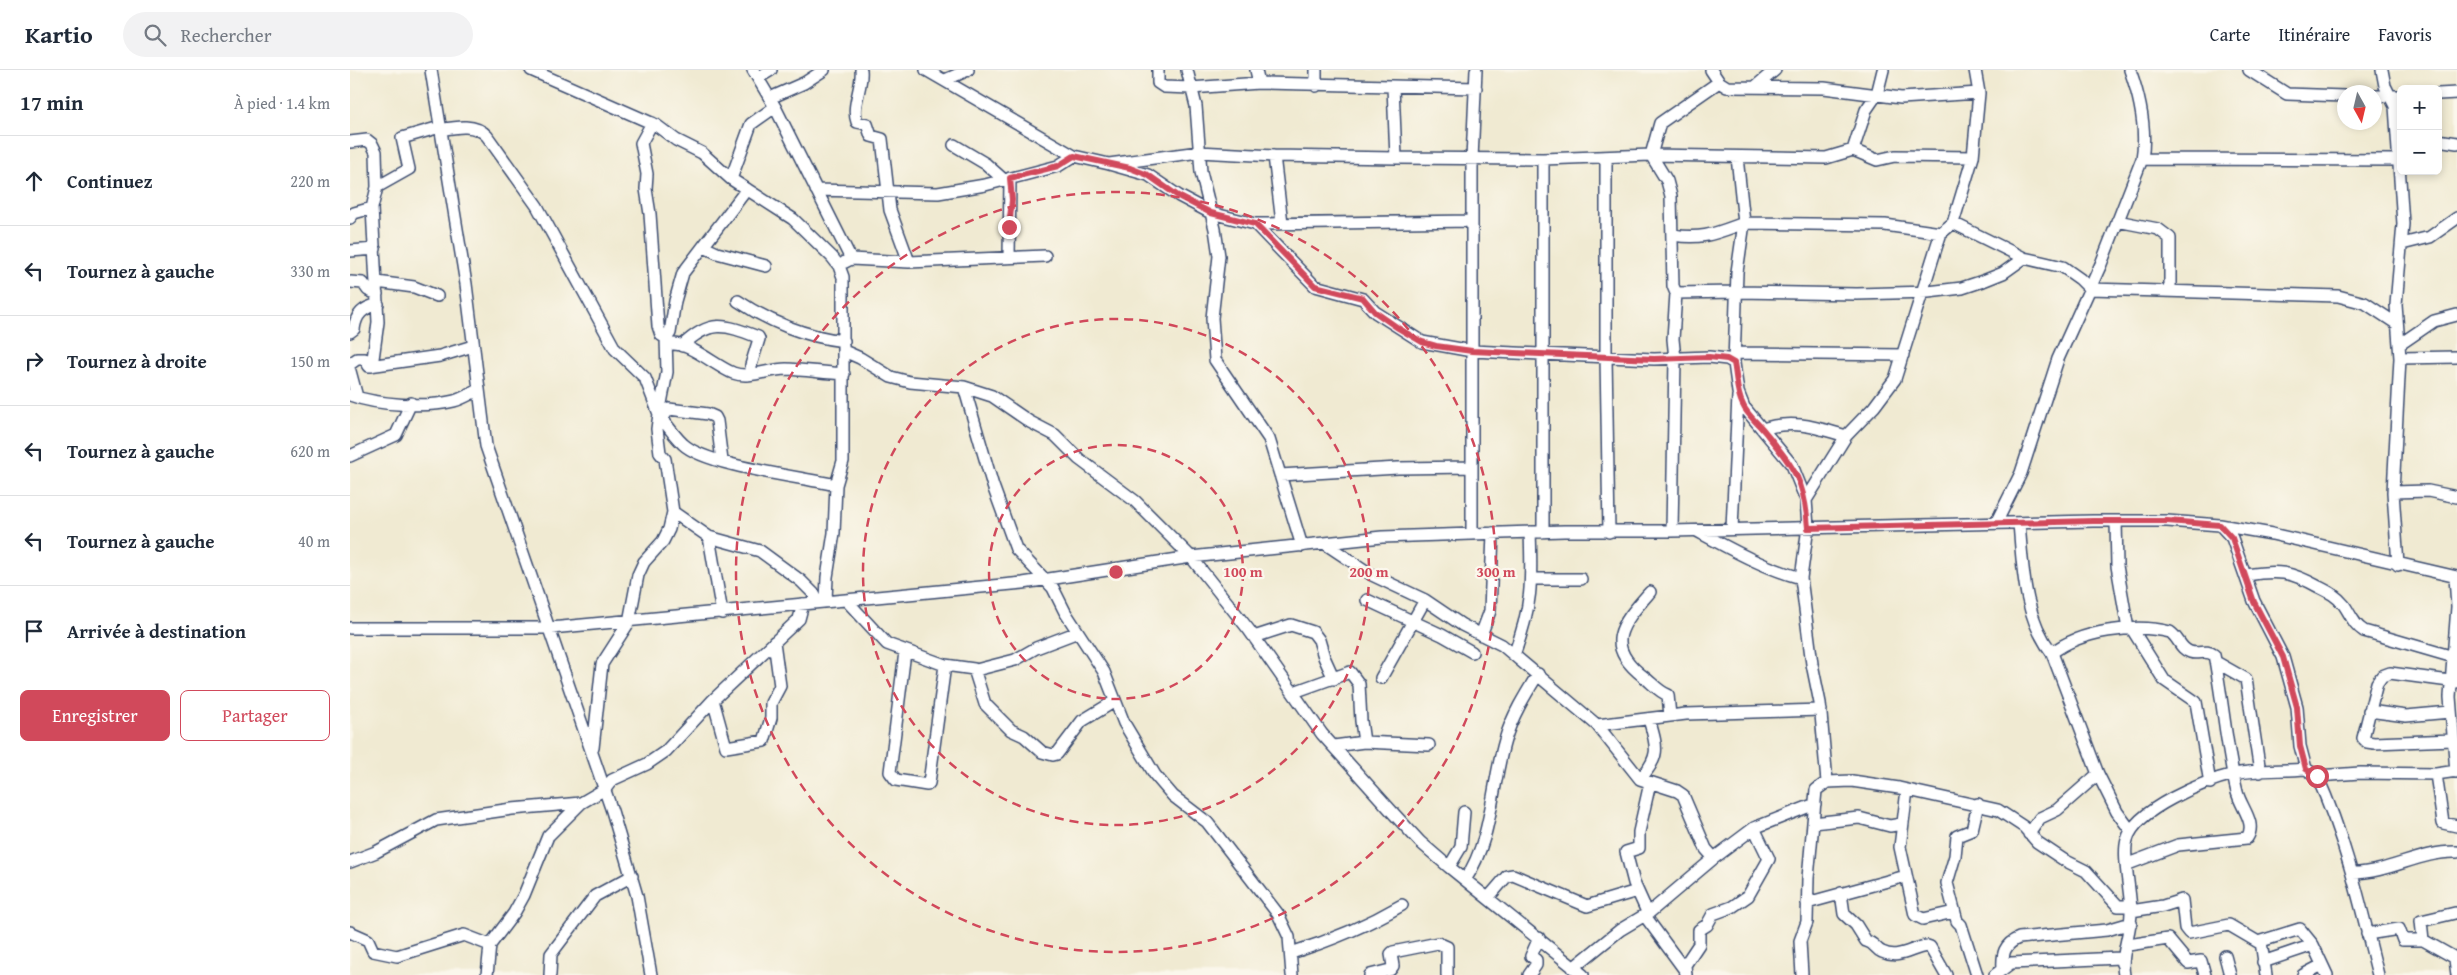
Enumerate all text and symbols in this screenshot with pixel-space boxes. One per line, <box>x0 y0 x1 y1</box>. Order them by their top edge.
search box <box>123 12 473 57</box>
text: Kartio <box>25 17 93 52</box>
icon: search <box>141 21 169 49</box>
text: Rechercher <box>181 21 271 49</box>
text: Carte <box>2210 21 2250 48</box>
text: Itinéraire <box>2278 21 2350 48</box>
text: Favoris <box>2378 21 2432 48</box>
north arrow <box>2337 85 2382 130</box>
map controls <box>2397 85 2442 175</box>
button: + <box>2397 85 2442 130</box>
text: 17 min <box>20 87 83 118</box>
text: À pied · 1.4 km <box>234 91 330 115</box>
button: − <box>2397 130 2442 175</box>
icon: ahead <box>20 167 48 195</box>
text: Continuez <box>67 167 153 195</box>
text: 220 m <box>290 169 330 193</box>
route end <box>998 216 1021 239</box>
icon: left <box>20 257 48 285</box>
text: Tournez à gauche <box>67 257 215 285</box>
text: 330 m <box>290 259 330 283</box>
icon: right <box>20 347 48 375</box>
text: Tournez à droite <box>67 347 207 375</box>
text: 150 m <box>290 349 330 373</box>
icon: left <box>20 437 48 465</box>
text: Tournez à gauche <box>67 437 215 465</box>
text: 620 m <box>290 439 330 463</box>
icon: left <box>20 527 48 555</box>
text: Tournez à gauche <box>67 527 215 555</box>
text: 40 m <box>298 529 330 553</box>
text: 100 m <box>1223 561 1263 582</box>
text: 200 m <box>1349 561 1389 582</box>
text: 300 m <box>1476 561 1516 582</box>
centre of rings <box>1107 563 1125 581</box>
icon: arrive <box>20 617 48 645</box>
text: Arrivée à destination <box>67 617 246 645</box>
button: Enregistrer <box>20 690 170 741</box>
button: Partager <box>180 690 330 741</box>
route start <box>2306 765 2329 788</box>

